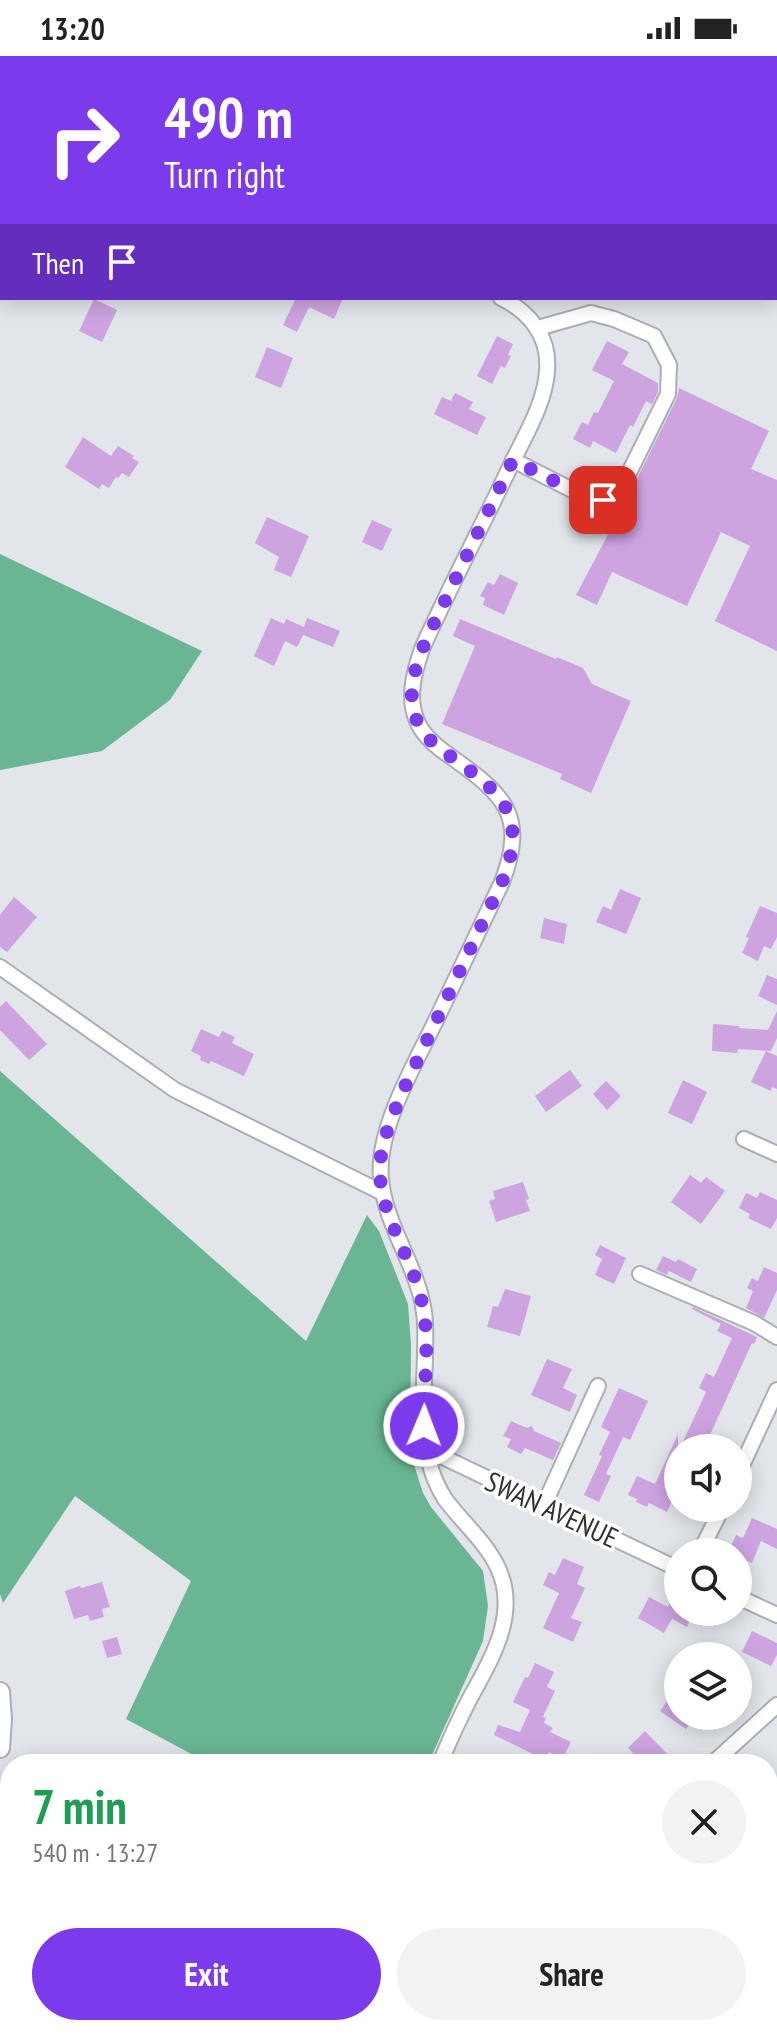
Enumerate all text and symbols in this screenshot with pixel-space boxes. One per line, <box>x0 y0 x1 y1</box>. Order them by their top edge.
text: 13:20 <box>40 9 105 48</box>
text: 490 m <box>164 81 293 153</box>
icon: right <box>32 88 136 192</box>
text: Turn right <box>164 151 285 198</box>
icon: arrive <box>100 240 144 284</box>
text: Then <box>32 243 84 282</box>
pin <box>569 466 637 534</box>
icon: arrive <box>581 478 625 522</box>
position arrow <box>382 1384 466 1468</box>
map controls <box>664 1434 752 1730</box>
button: sound <box>664 1434 752 1522</box>
street label: SWAN AVENUE <box>480 1462 624 1556</box>
button: search <box>664 1538 752 1626</box>
button: layers <box>664 1642 752 1730</box>
text: 7 min <box>32 1775 127 1837</box>
button: close <box>662 1780 746 1864</box>
text: 540 m · 13:27 <box>32 1836 158 1869</box>
button: Exit <box>32 1928 381 2020</box>
button: Share <box>397 1928 746 2020</box>

